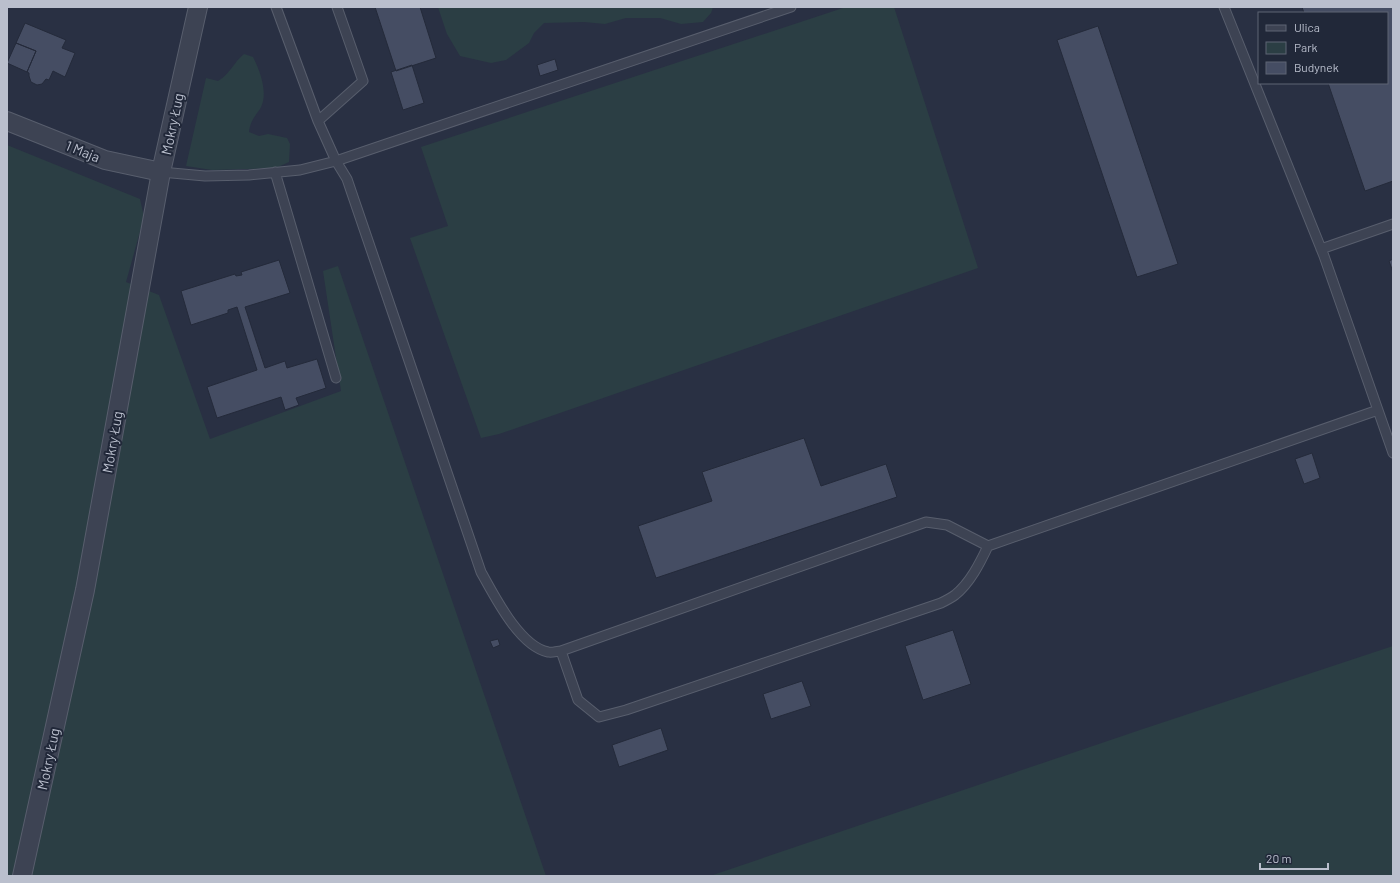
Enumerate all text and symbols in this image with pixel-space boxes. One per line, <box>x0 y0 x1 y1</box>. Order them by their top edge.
legend <box>1258 12 1388 84</box>
text: Ulica <box>1294 20 1320 34</box>
text: Park <box>1294 40 1318 54</box>
text: Budynek <box>1294 60 1339 74</box>
street label: Mokry Ług <box>157 92 187 156</box>
street label: 1 Maja <box>63 136 103 166</box>
street label: Mokry Ług <box>98 410 126 474</box>
street label: Mokry Ług <box>33 727 63 791</box>
scale bar <box>1260 845 1328 871</box>
text: 20 m <box>1266 851 1292 865</box>

